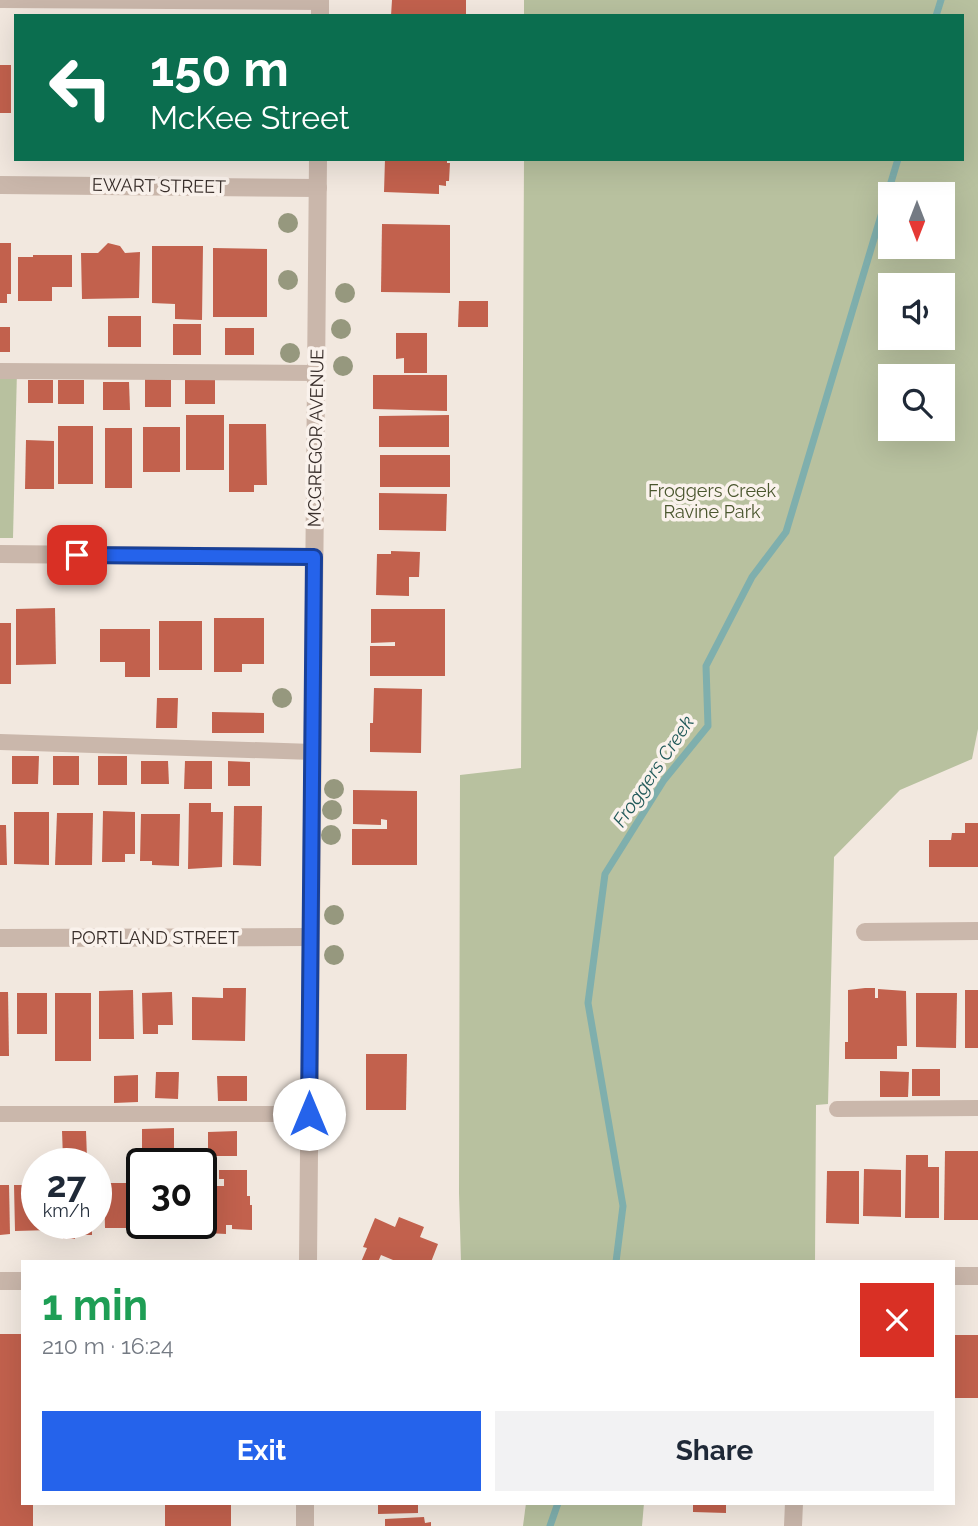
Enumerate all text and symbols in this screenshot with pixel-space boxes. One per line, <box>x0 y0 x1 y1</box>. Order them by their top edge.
text: 150 m <box>150 40 289 97</box>
icon: left <box>35 42 126 133</box>
text: McKee Street <box>150 99 349 136</box>
street label: EWART STREET <box>92 174 226 197</box>
north arrow <box>878 182 956 259</box>
map controls <box>878 182 955 441</box>
button: sound <box>878 273 955 350</box>
street label: MCGREGOR AVENUE <box>303 349 328 527</box>
button: search <box>878 364 955 441</box>
park label: Froggers Creek Ravine Park <box>648 480 777 522</box>
pin <box>47 525 107 585</box>
icon: arrive <box>58 536 96 574</box>
water label: Froggers Creek <box>608 711 698 831</box>
street label: PORTLAND STREET <box>71 927 239 948</box>
position arrow <box>272 1077 346 1151</box>
speed limit sign: 30 <box>126 1148 217 1239</box>
text: 27 <box>47 1164 86 1205</box>
text: km/h <box>43 1200 90 1221</box>
text: 1 min <box>42 1281 148 1330</box>
button: close <box>860 1283 934 1357</box>
text: 210 m · 16:24 <box>42 1332 174 1359</box>
button: Exit <box>42 1411 481 1491</box>
button: Share <box>495 1411 934 1491</box>

